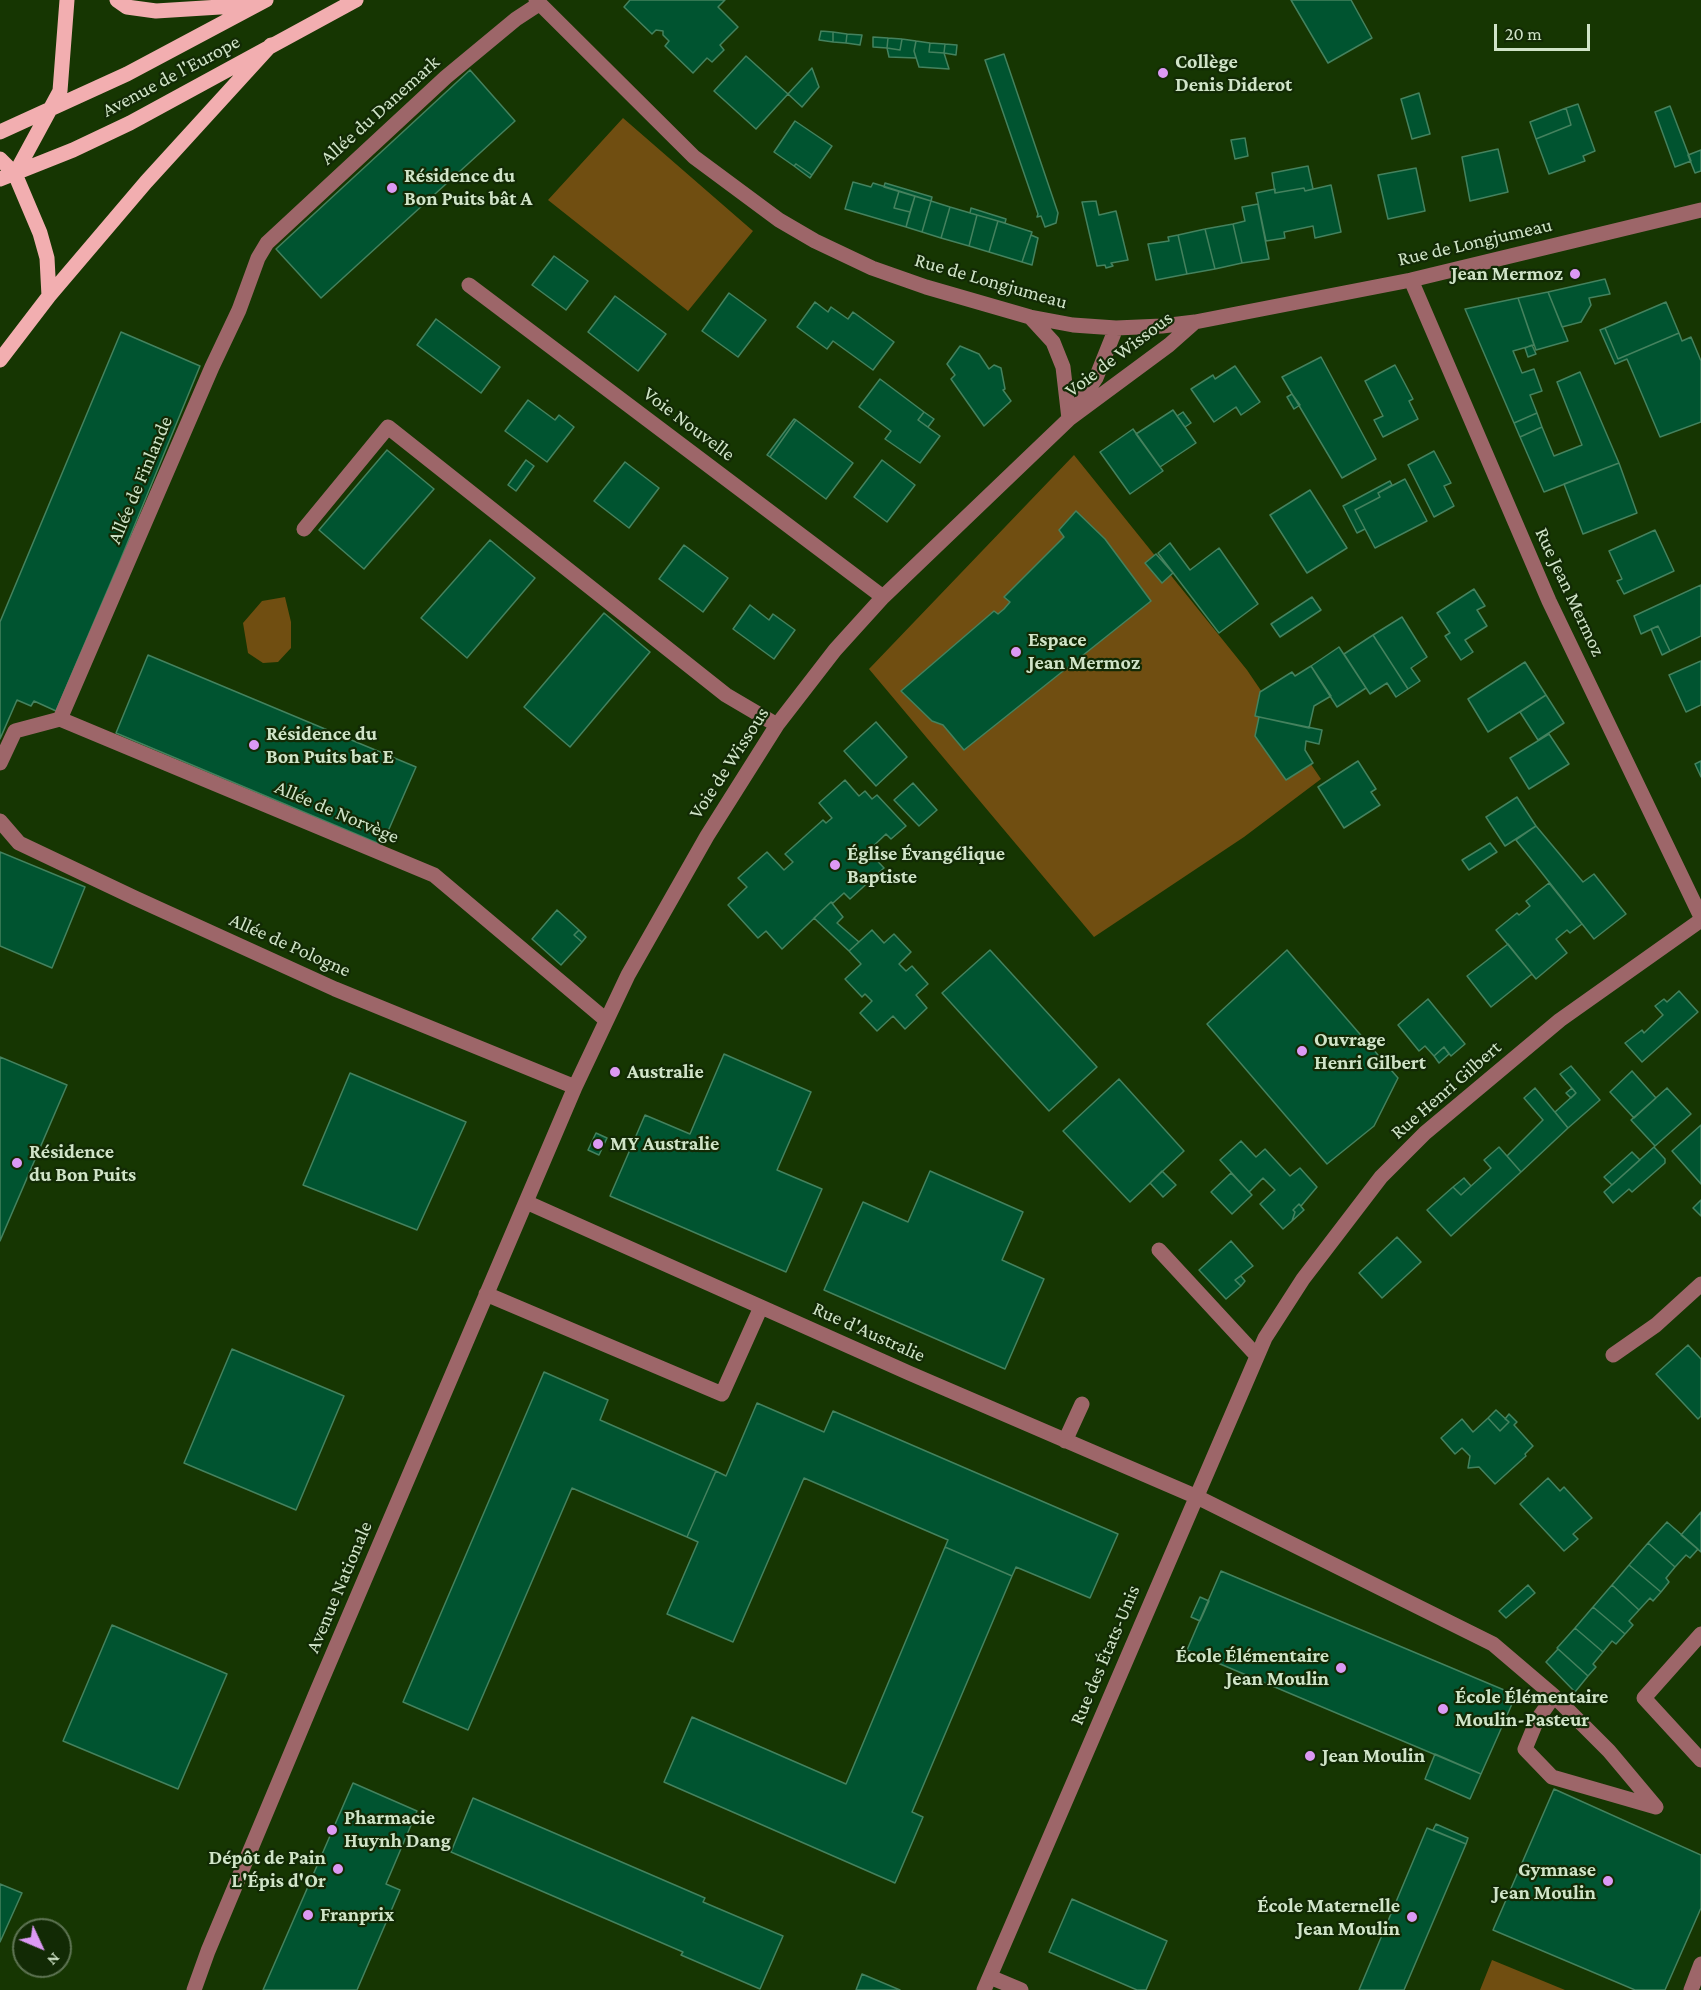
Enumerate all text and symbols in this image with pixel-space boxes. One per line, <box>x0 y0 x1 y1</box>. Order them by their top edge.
scale bar <box>1497 12 1593 50</box>
text: 20 m <box>1505 24 1542 44</box>
street label: Avenue de l'Europe <box>98 30 244 122</box>
street label: Allée du Danemark <box>315 50 445 170</box>
place label: Collège Denis Diderot <box>1175 50 1292 97</box>
marker: Collège Denis Diderot <box>1156 66 1170 80</box>
place label: Résidence du Bon Puits bât A <box>404 164 532 211</box>
marker: Résidence du Bon Puits bât A <box>385 181 399 195</box>
street label: Rue de Longjumeau <box>1396 213 1554 271</box>
street label: Rue de Longjumeau <box>912 248 1070 314</box>
place label: Jean Mermoz <box>1451 262 1563 286</box>
marker: Jean Mermoz <box>1568 267 1582 281</box>
street label: Voie de Wissous <box>1060 306 1178 402</box>
street label: Voie Nouvelle <box>638 382 740 466</box>
street label: Allée de Finlande <box>102 412 178 548</box>
street label: Rue Jean Mermoz <box>1530 524 1610 660</box>
place label: Espace Jean Mermoz <box>1028 628 1140 675</box>
marker: Espace Jean Mermoz <box>1009 645 1023 659</box>
street label: Voie de Wissous <box>684 702 774 824</box>
place label: Résidence du Bon Puits bat E <box>266 722 394 769</box>
marker: Résidence du Bon Puits bat E <box>247 738 261 752</box>
street label: Allée de Norvège <box>271 775 403 849</box>
place label: Église Évangélique Baptiste <box>847 842 1005 889</box>
marker: Église Évangélique Baptiste <box>828 858 842 872</box>
street label: Allée de Pologne <box>226 908 354 982</box>
place label: Ouvrage Henri Gilbert <box>1314 1028 1426 1075</box>
street label: Rue Henri Gilbert <box>1386 1035 1506 1145</box>
marker: Ouvrage Henri Gilbert <box>1295 1044 1309 1058</box>
place label: Australie <box>627 1060 704 1084</box>
marker: Australie <box>608 1065 622 1079</box>
place label: MY Australie <box>610 1132 719 1156</box>
marker: MY Australie <box>591 1137 605 1151</box>
place label: Résidence du Bon Puits <box>29 1140 136 1187</box>
marker: Résidence du Bon Puits <box>10 1156 24 1170</box>
street label: Rue d'Australie <box>809 1297 929 1367</box>
street label: Avenue Nationale <box>300 1518 378 1656</box>
street label: Rue des États-Unis <box>1065 1582 1145 1728</box>
place label: École Élémentaire Jean Moulin <box>1176 1644 1329 1691</box>
marker: École Élémentaire Jean Moulin <box>1334 1661 1348 1675</box>
place label: École Élémentaire Moulin-Pasteur <box>1455 1685 1608 1732</box>
marker: École Élémentaire Moulin-Pasteur <box>1436 1702 1450 1716</box>
place label: Jean Moulin <box>1322 1744 1425 1768</box>
marker: Jean Moulin <box>1303 1749 1317 1763</box>
place label: Pharmacie Huynh Dang <box>344 1806 451 1853</box>
marker: Pharmacie Huynh Dang <box>325 1823 339 1837</box>
place label: Dépôt de Pain L'Épis d'Or <box>208 1846 326 1893</box>
place label: Gymnase Jean Moulin <box>1493 1858 1596 1905</box>
marker: Dépôt de Pain L'Épis d'Or <box>331 1862 345 1876</box>
marker: Gymnase Jean Moulin <box>1601 1874 1615 1888</box>
place label: École Maternelle Jean Moulin <box>1257 1894 1400 1941</box>
place label: Franprix <box>320 1903 394 1927</box>
marker: Franprix <box>301 1908 315 1922</box>
marker: École Maternelle Jean Moulin <box>1405 1910 1419 1924</box>
north arrow <box>12 1918 72 1978</box>
text: N <box>44 1950 64 1969</box>

